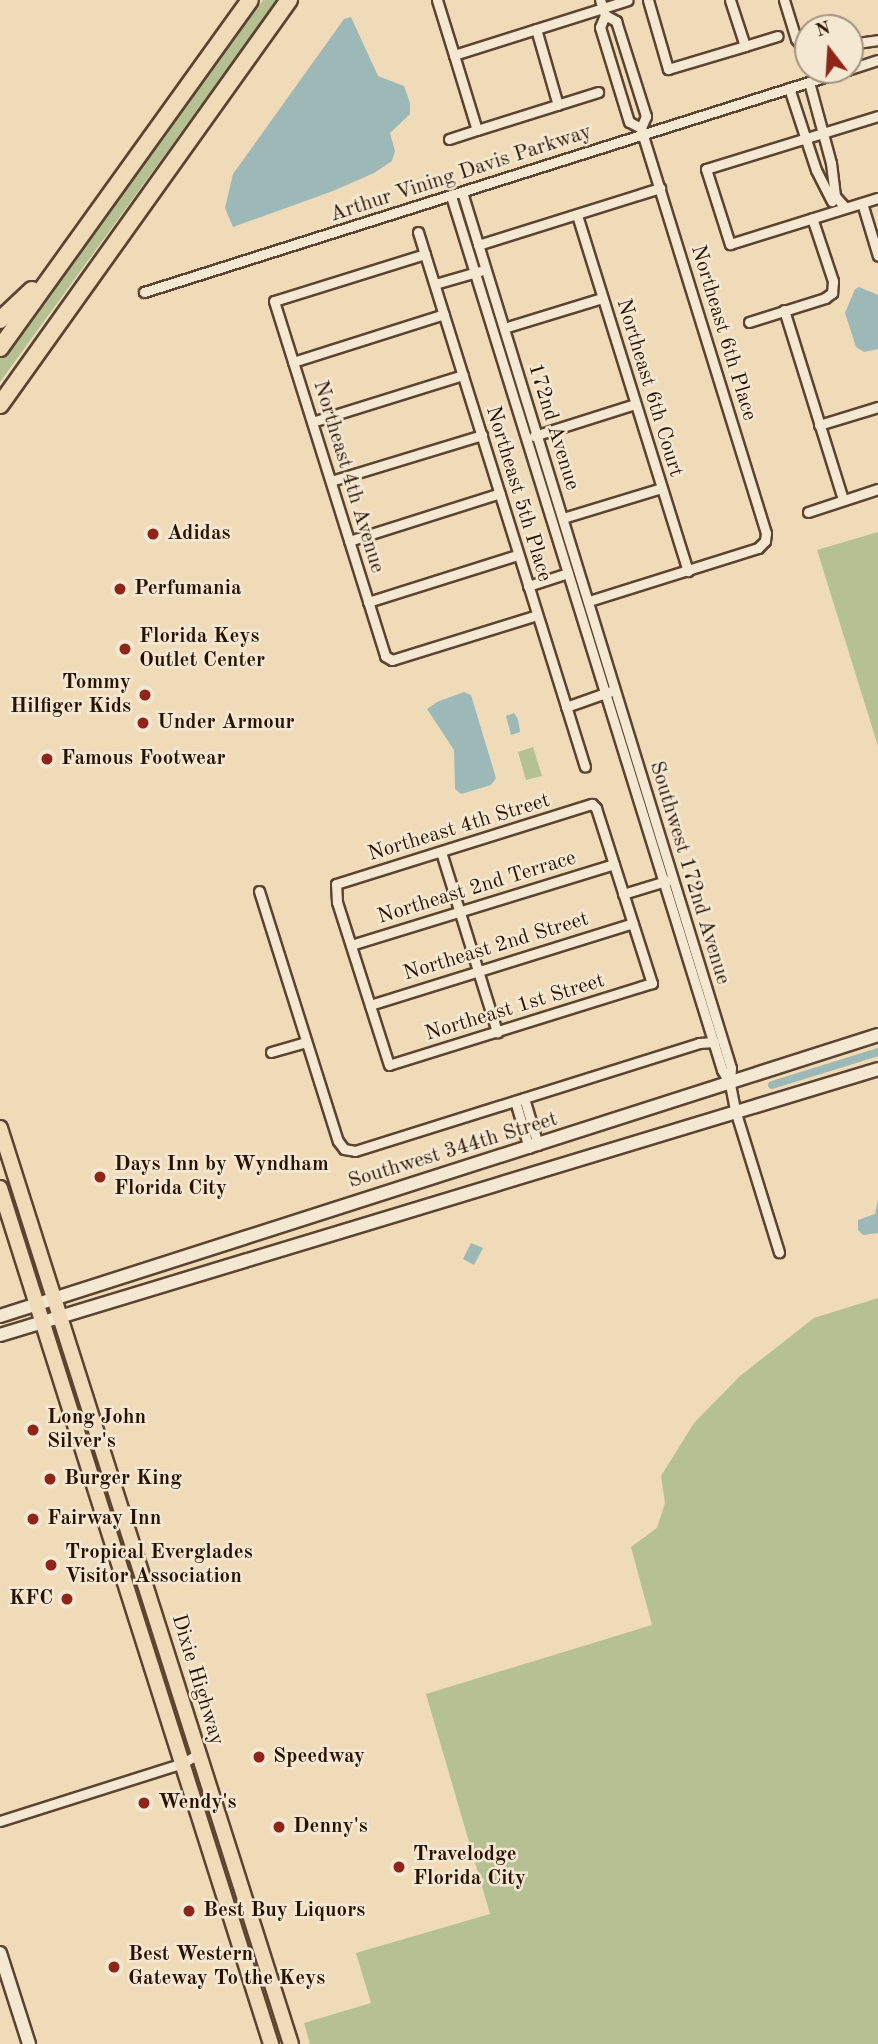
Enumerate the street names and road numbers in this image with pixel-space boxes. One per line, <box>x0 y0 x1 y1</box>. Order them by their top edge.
street label: Arthur Vining Davis Parkway <box>327 120 595 228</box>
street label: Northeast 6th Place <box>684 242 762 424</box>
street label: Northeast 6th Court <box>610 296 688 480</box>
street label: 172nd Avenue <box>522 360 584 494</box>
street label: Northeast 4th Avenue <box>307 378 389 576</box>
street label: Northeast 5th Place <box>479 403 557 585</box>
street label: Southwest 172nd Avenue <box>643 758 735 988</box>
street label: Northeast 4th Street <box>365 788 553 868</box>
street label: Northeast 2nd Terrace <box>375 846 579 930</box>
street label: Northeast 2nd Street <box>400 907 592 987</box>
street label: Northeast 1st Street <box>422 969 608 1047</box>
street label: Southwest 344th Street <box>345 1107 561 1195</box>
street label: Dixie Highway <box>165 1611 229 1749</box>

